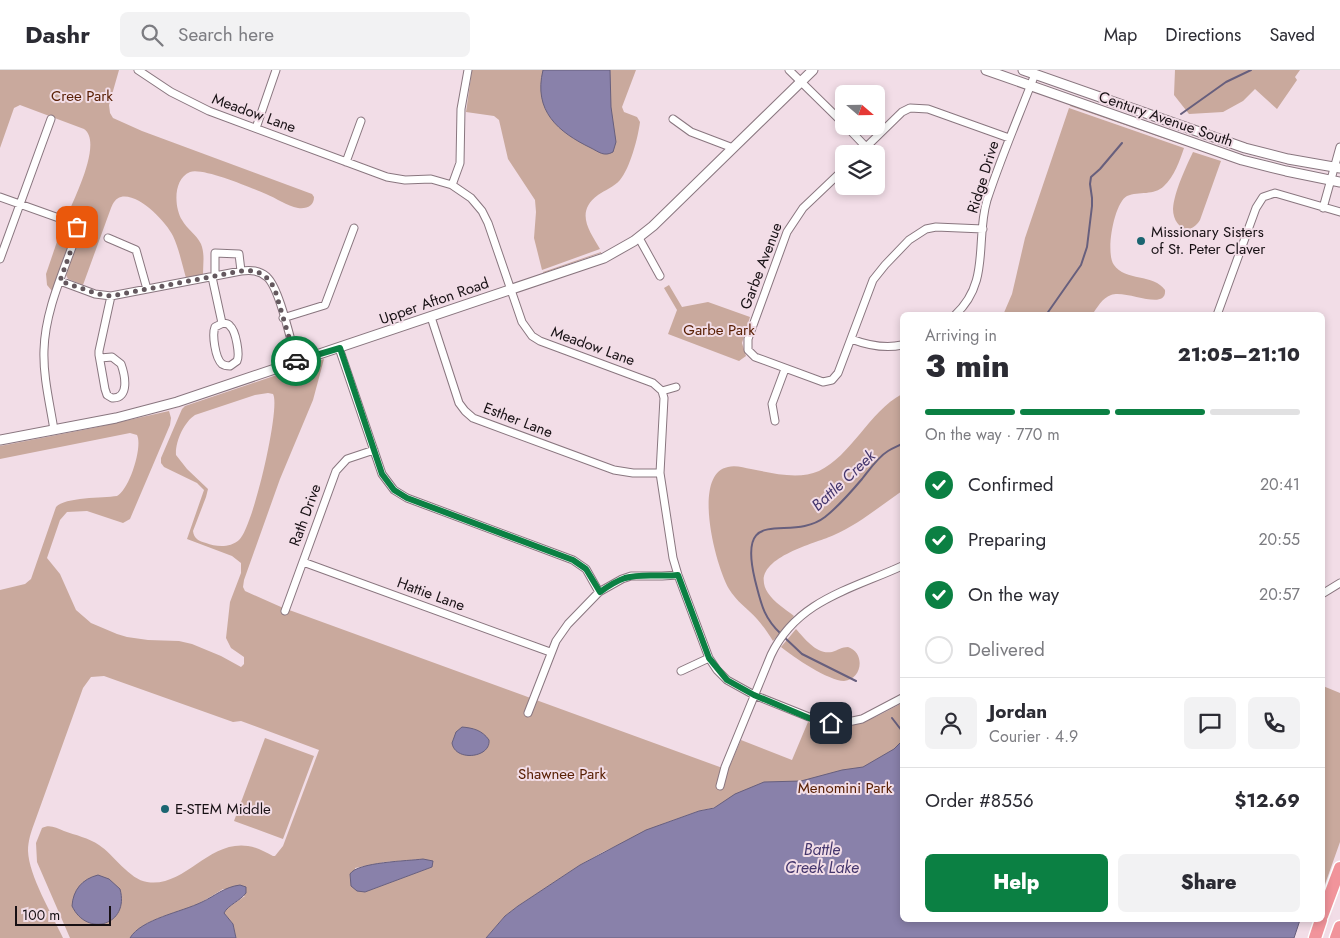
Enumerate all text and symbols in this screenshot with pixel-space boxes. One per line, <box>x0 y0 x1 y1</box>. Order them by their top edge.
search box <box>120 12 470 57</box>
text: Dashr <box>25 17 90 52</box>
icon: search <box>138 21 166 49</box>
text: Search here <box>178 21 274 48</box>
text: Map <box>1104 22 1137 48</box>
text: Directions <box>1165 22 1241 48</box>
text: Saved <box>1269 22 1315 48</box>
park label: Cree Park <box>51 85 113 107</box>
north arrow <box>835 85 885 135</box>
map controls <box>835 85 885 195</box>
street label: Century Avenue South <box>1096 86 1236 152</box>
street label: Meadow Lane <box>209 88 299 138</box>
street label: Ridge Drive <box>962 138 1005 216</box>
button: layers <box>835 145 885 195</box>
pin <box>56 206 98 248</box>
icon: bag <box>63 213 91 241</box>
street label: Garbe Avenue <box>734 219 788 313</box>
place label: Missionary Sisters of St. Peter Claver <box>1151 221 1266 260</box>
marker: Missionary Sisters of St. Peter Claver <box>1135 235 1147 247</box>
street label: Upper Afton Road <box>376 272 492 330</box>
park label: Garbe Park <box>683 319 755 341</box>
street label: Meadow Lane <box>548 321 638 371</box>
text: Arriving in <box>925 324 997 347</box>
courier <box>271 336 321 386</box>
text: 21:05–21:10 <box>1178 341 1300 368</box>
text: 3 min <box>925 343 1010 389</box>
icon: car <box>282 347 310 375</box>
street label: Esther Lane <box>480 397 556 443</box>
text: On the way · 770 m <box>925 423 1060 446</box>
water label: Battle Creek <box>806 444 881 516</box>
icon: check <box>925 471 953 499</box>
text: Confirmed <box>968 471 1054 498</box>
text: 20:41 <box>1260 473 1300 496</box>
street label: Rath Drive <box>284 480 327 549</box>
icon: check <box>925 526 953 554</box>
text: Preparing <box>968 526 1046 553</box>
text: 20:55 <box>1258 528 1300 551</box>
street label: Hattie Lane <box>394 572 468 617</box>
icon: check <box>925 581 953 609</box>
text: On the way <box>968 581 1059 608</box>
text: 20:57 <box>1259 583 1300 606</box>
text: Delivered <box>968 636 1045 663</box>
button: person <box>925 697 977 749</box>
button: chat <box>1184 697 1236 749</box>
button: phone <box>1248 697 1300 749</box>
text: Jordan <box>989 698 1047 725</box>
pin <box>810 702 852 744</box>
icon: home <box>817 709 845 737</box>
text: Courier · 4.9 <box>989 725 1078 748</box>
park label: Shawnee Park <box>518 763 606 785</box>
park label: Menomini Park <box>798 777 893 799</box>
text: Order #8556 <box>925 787 1034 814</box>
text: $12.69 <box>1235 787 1300 814</box>
place label: E-STEM Middle <box>175 798 271 820</box>
marker: E-STEM Middle <box>159 803 171 815</box>
water label: Battle Creek Lake <box>785 838 859 879</box>
button: Help <box>925 854 1108 912</box>
button: Share <box>1118 854 1300 912</box>
scale bar <box>15 903 111 926</box>
text: 100 m <box>22 905 60 925</box>

